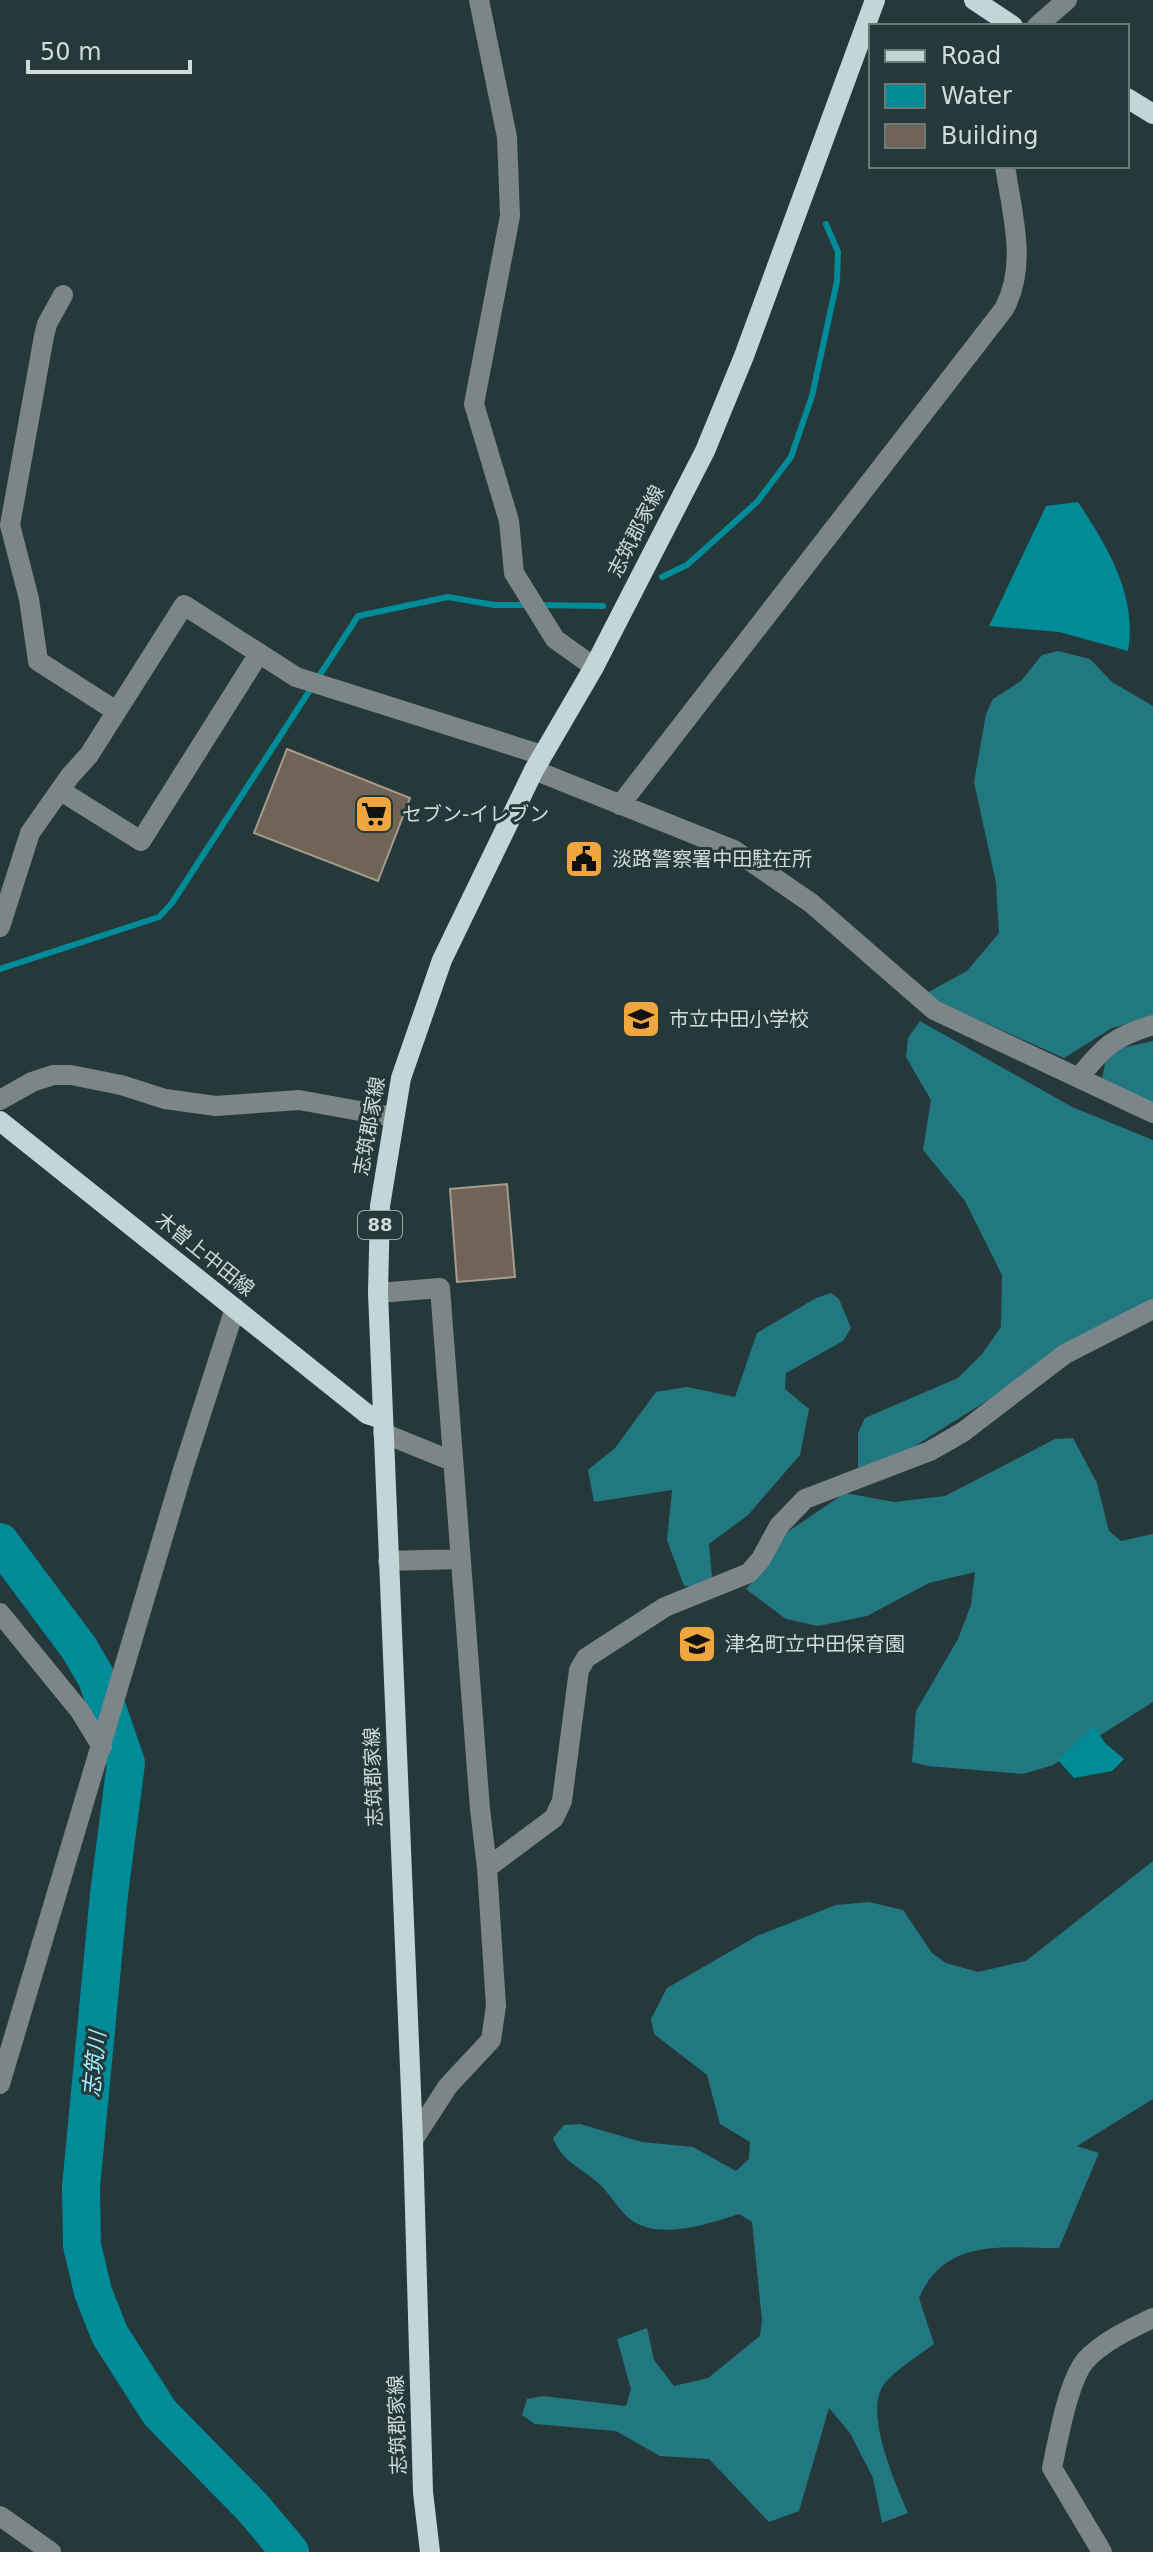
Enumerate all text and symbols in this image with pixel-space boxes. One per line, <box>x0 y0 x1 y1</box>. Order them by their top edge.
scale bar <box>28 24 190 74</box>
legend <box>869 24 1129 168</box>
text: 50 m <box>40 38 102 66</box>
text: Road <box>941 42 1001 70</box>
text: Water <box>941 82 1012 110</box>
text: Building <box>941 122 1038 150</box>
street label: 志筑郡家線 <box>603 481 669 581</box>
supermarket icon: セブン-イレブン <box>353 793 395 835</box>
place label: セブン-イレブン <box>402 802 549 826</box>
public building icon: 淡路警察署中田駐在所 <box>563 838 605 880</box>
place label: 淡路警察署中田駐在所 <box>612 847 812 871</box>
school or university icon: 市立中田小学校 <box>620 998 662 1040</box>
place label: 市立中田小学校 <box>669 1007 809 1031</box>
street label: 志筑郡家線 <box>348 1075 390 1177</box>
street label: 木曽上中田線 <box>151 1207 259 1301</box>
road number: 88 <box>358 1211 402 1239</box>
school or university icon: 津名町立中田保育園 <box>676 1623 718 1665</box>
place label: 津名町立中田保育園 <box>725 1632 905 1656</box>
street label: 志筑郡家線 <box>359 1727 387 1827</box>
water label: 志筑川 <box>79 2028 111 2098</box>
street label: 志筑郡家線 <box>383 2375 411 2475</box>

